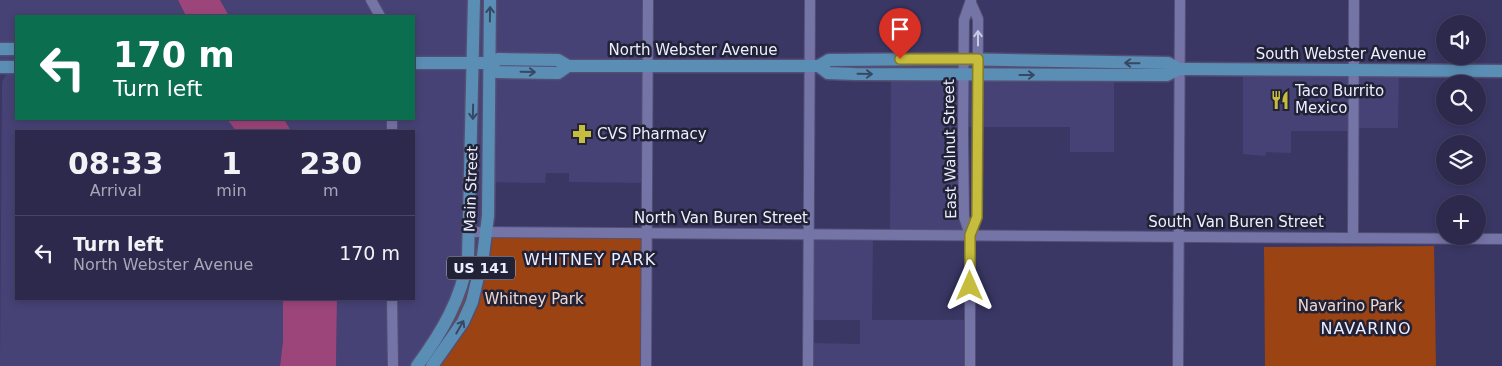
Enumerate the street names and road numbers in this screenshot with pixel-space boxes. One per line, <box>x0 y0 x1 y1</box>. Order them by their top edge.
street label: North Webster Avenue <box>608 41 778 59</box>
street label: South Webster Avenue <box>1256 45 1426 63</box>
street label: East Walnut Street <box>940 79 960 219</box>
street label: Main Street <box>461 146 482 232</box>
street label: North Van Buren Street <box>634 209 808 227</box>
street label: South Van Buren Street <box>1148 213 1324 231</box>
road number: US 141 <box>447 256 515 280</box>

